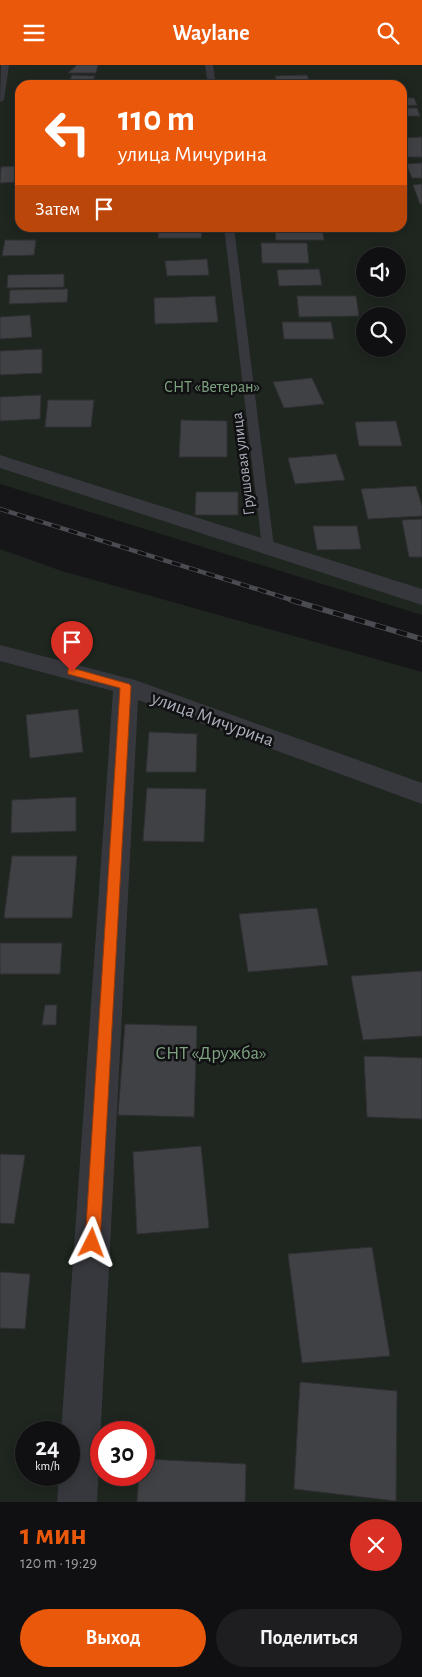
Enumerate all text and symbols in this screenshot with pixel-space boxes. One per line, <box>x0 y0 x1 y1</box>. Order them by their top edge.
icon: menu <box>20 19 48 47</box>
icon: search <box>374 19 402 47</box>
text: Waylane <box>172 22 250 44</box>
icon: left <box>35 100 100 165</box>
text: 110 m <box>118 102 195 137</box>
text: улица Мичурина <box>118 143 267 165</box>
icon: arrive <box>90 195 118 223</box>
text: Затем <box>35 200 80 219</box>
map controls <box>356 247 406 357</box>
button: sound <box>356 247 406 297</box>
button: search <box>356 307 406 357</box>
park label: СНТ «Ветеран» <box>164 379 260 395</box>
street label: Грушовая улица <box>229 411 258 516</box>
pin <box>51 621 93 672</box>
icon: arrive <box>58 628 86 656</box>
street label: улица Мичурина <box>148 688 276 750</box>
park label: СНТ «Дружба» <box>155 1044 267 1063</box>
position arrow <box>65 1216 117 1268</box>
speed limit sign: 30 <box>90 1421 155 1486</box>
text: 24 <box>35 1435 60 1460</box>
text: km/h <box>35 1460 60 1472</box>
button: close <box>350 1519 402 1571</box>
text: 1 мин <box>20 1520 87 1550</box>
text: 120 m · 19:29 <box>20 1555 97 1571</box>
button: Выход <box>20 1609 206 1667</box>
button: Поделиться <box>216 1609 402 1667</box>

